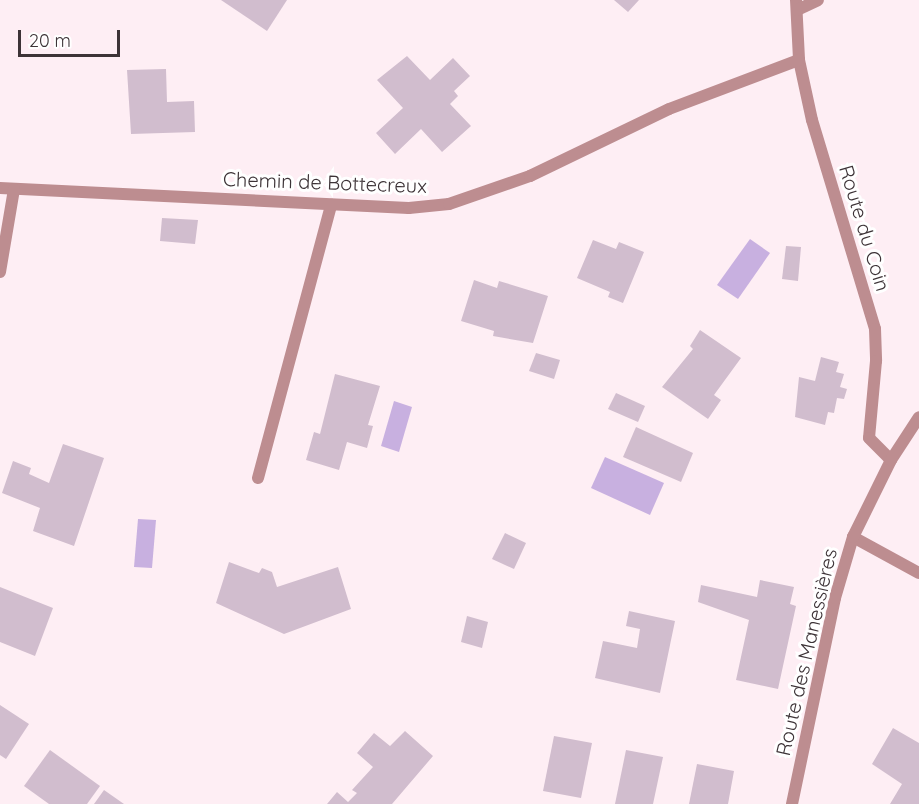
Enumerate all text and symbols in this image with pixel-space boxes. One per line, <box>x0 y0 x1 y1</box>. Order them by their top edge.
scale bar <box>21 18 123 56</box>
text: 20 m <box>29 29 71 52</box>
street label: Route du Coin <box>834 162 896 294</box>
street label: Chemin de Bottecreux <box>223 166 427 198</box>
street label: Route des Manessières <box>770 546 842 758</box>

